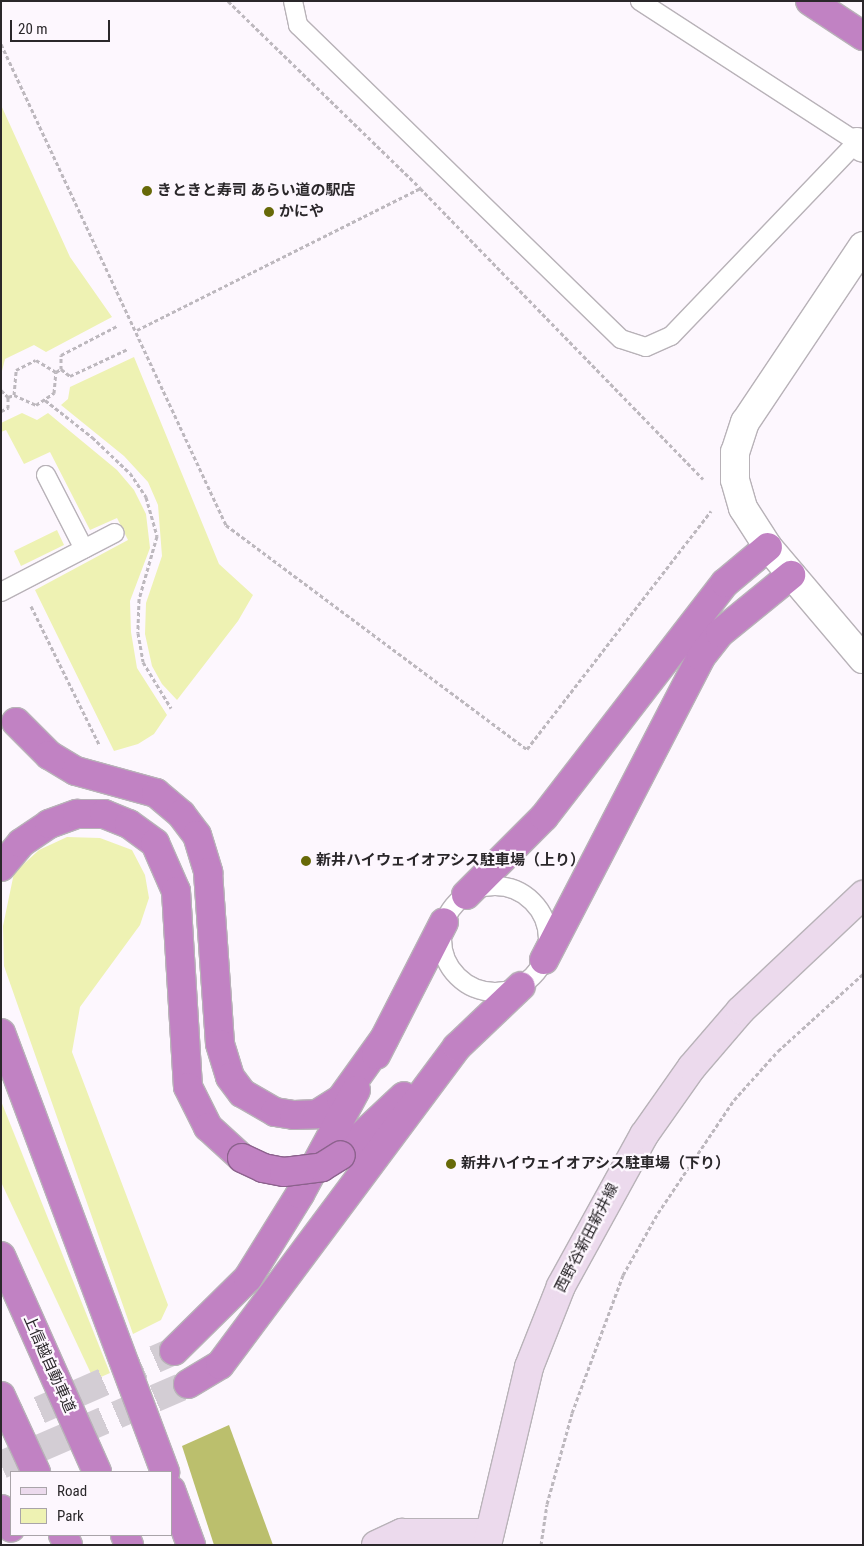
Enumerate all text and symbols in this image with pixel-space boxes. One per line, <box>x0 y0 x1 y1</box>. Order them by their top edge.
scale bar <box>12 10 112 42</box>
text: 20 m <box>18 20 48 38</box>
place label: きときと寿司 あらい道の駅店 <box>157 182 355 200</box>
marker: きときと寿司 あらい道の駅店 <box>141 185 153 197</box>
place label: かにや <box>279 203 324 221</box>
marker: かにや <box>263 206 275 218</box>
place label: 新井ハイウェイオアシス駐車場（上り） <box>316 852 586 870</box>
marker: 新井ハイウェイオアシス駐車場（上り） <box>300 855 312 867</box>
place label: 新井ハイウェイオアシス駐車場（下り） <box>461 1155 731 1173</box>
marker: 新井ハイウェイオアシス駐車場（下り） <box>445 1158 457 1170</box>
street label: 西野谷新田新井線 <box>552 1180 622 1296</box>
street label: 上信越自動車道 <box>19 1312 79 1416</box>
legend <box>10 1471 172 1536</box>
text: Road <box>57 1482 87 1500</box>
text: Park <box>57 1507 84 1525</box>

